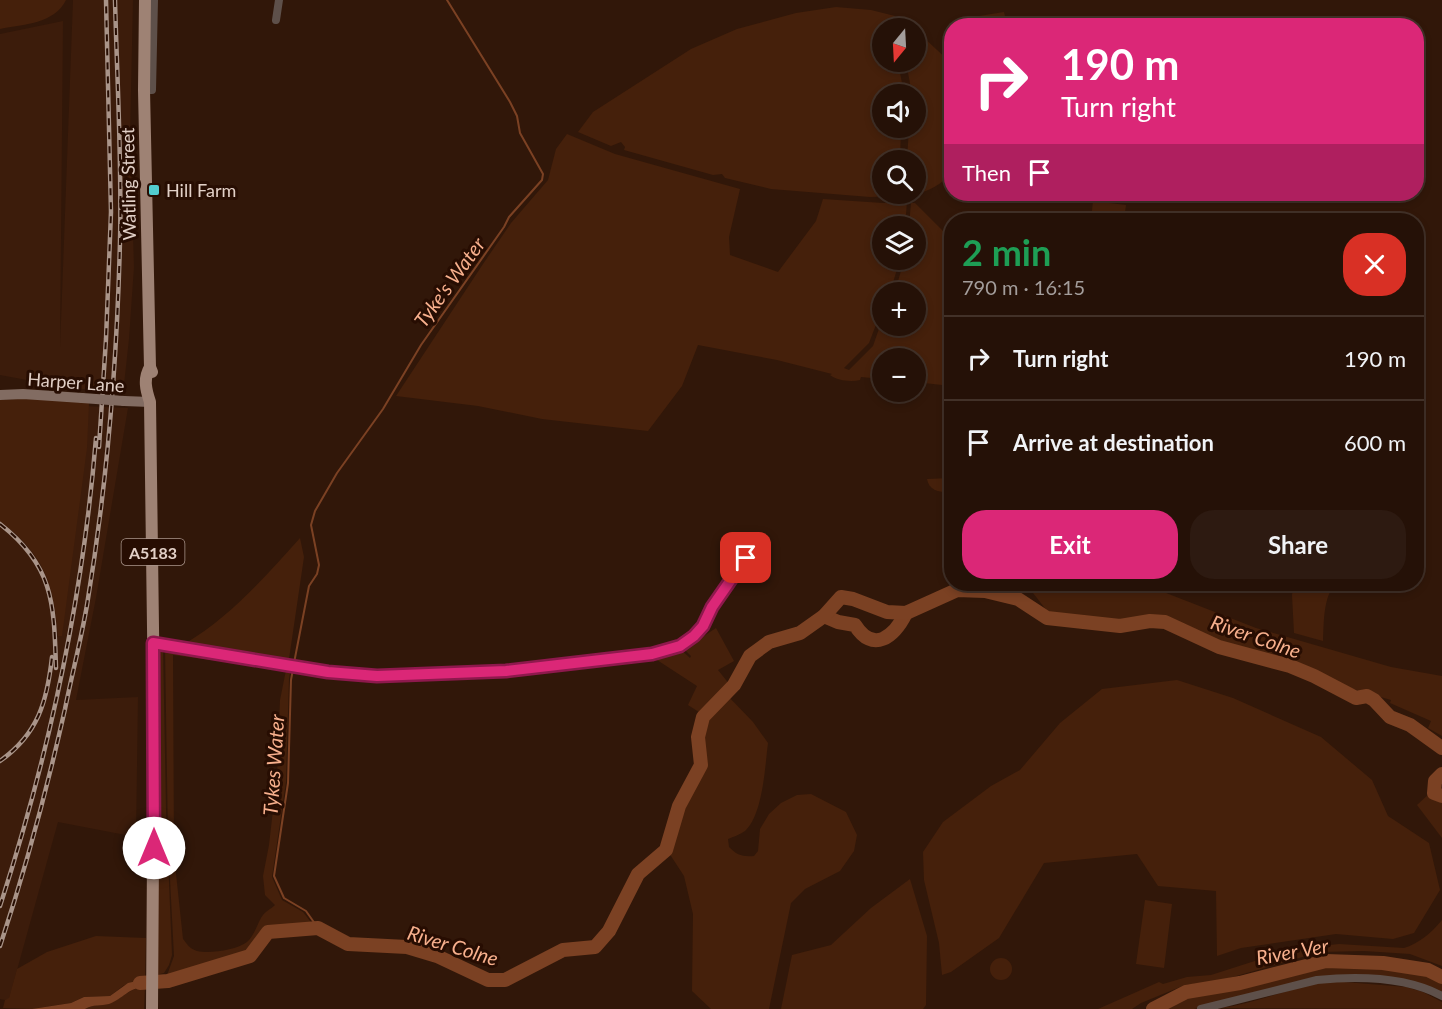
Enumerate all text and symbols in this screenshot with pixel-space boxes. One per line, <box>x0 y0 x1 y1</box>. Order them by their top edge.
north arrow <box>872 18 926 72</box>
map controls <box>872 18 926 402</box>
text: 190 m <box>1061 39 1179 89</box>
icon: right <box>962 42 1040 120</box>
button: sound <box>872 84 926 138</box>
text: Turn right <box>1061 90 1176 123</box>
street label: Watling Street <box>116 127 140 241</box>
button: search <box>872 150 926 204</box>
icon: arrive <box>1023 156 1056 189</box>
text: Then <box>962 159 1011 186</box>
place label: Hill Farm <box>166 179 236 201</box>
marker: Hill Farm <box>147 183 161 197</box>
button: layers <box>872 216 926 270</box>
text: 2 min <box>962 230 1051 274</box>
water label: Tyke's Water <box>409 232 490 331</box>
button: close <box>1343 233 1406 296</box>
text: 790 m · 16:15 <box>962 275 1085 299</box>
button: + <box>872 282 926 336</box>
icon: right <box>962 342 995 375</box>
text: Turn right <box>1013 345 1108 372</box>
text: 190 m <box>1344 345 1406 372</box>
button: − <box>872 348 926 402</box>
street label: Harper Lane <box>27 368 125 396</box>
icon: arrive <box>962 426 995 459</box>
text: Arrive at destination <box>1013 429 1214 456</box>
text: 600 m <box>1344 429 1406 456</box>
button: Exit <box>962 510 1178 579</box>
button: Share <box>1190 510 1406 579</box>
pin <box>720 532 771 583</box>
road number: A5183 <box>122 539 184 565</box>
icon: arrive <box>729 541 762 574</box>
water label: River Colne <box>1208 609 1304 663</box>
water label: Tykes Water <box>257 712 289 816</box>
position arrow <box>122 816 186 880</box>
water label: River Colne <box>405 920 501 970</box>
water label: River Ver <box>1254 933 1331 969</box>

